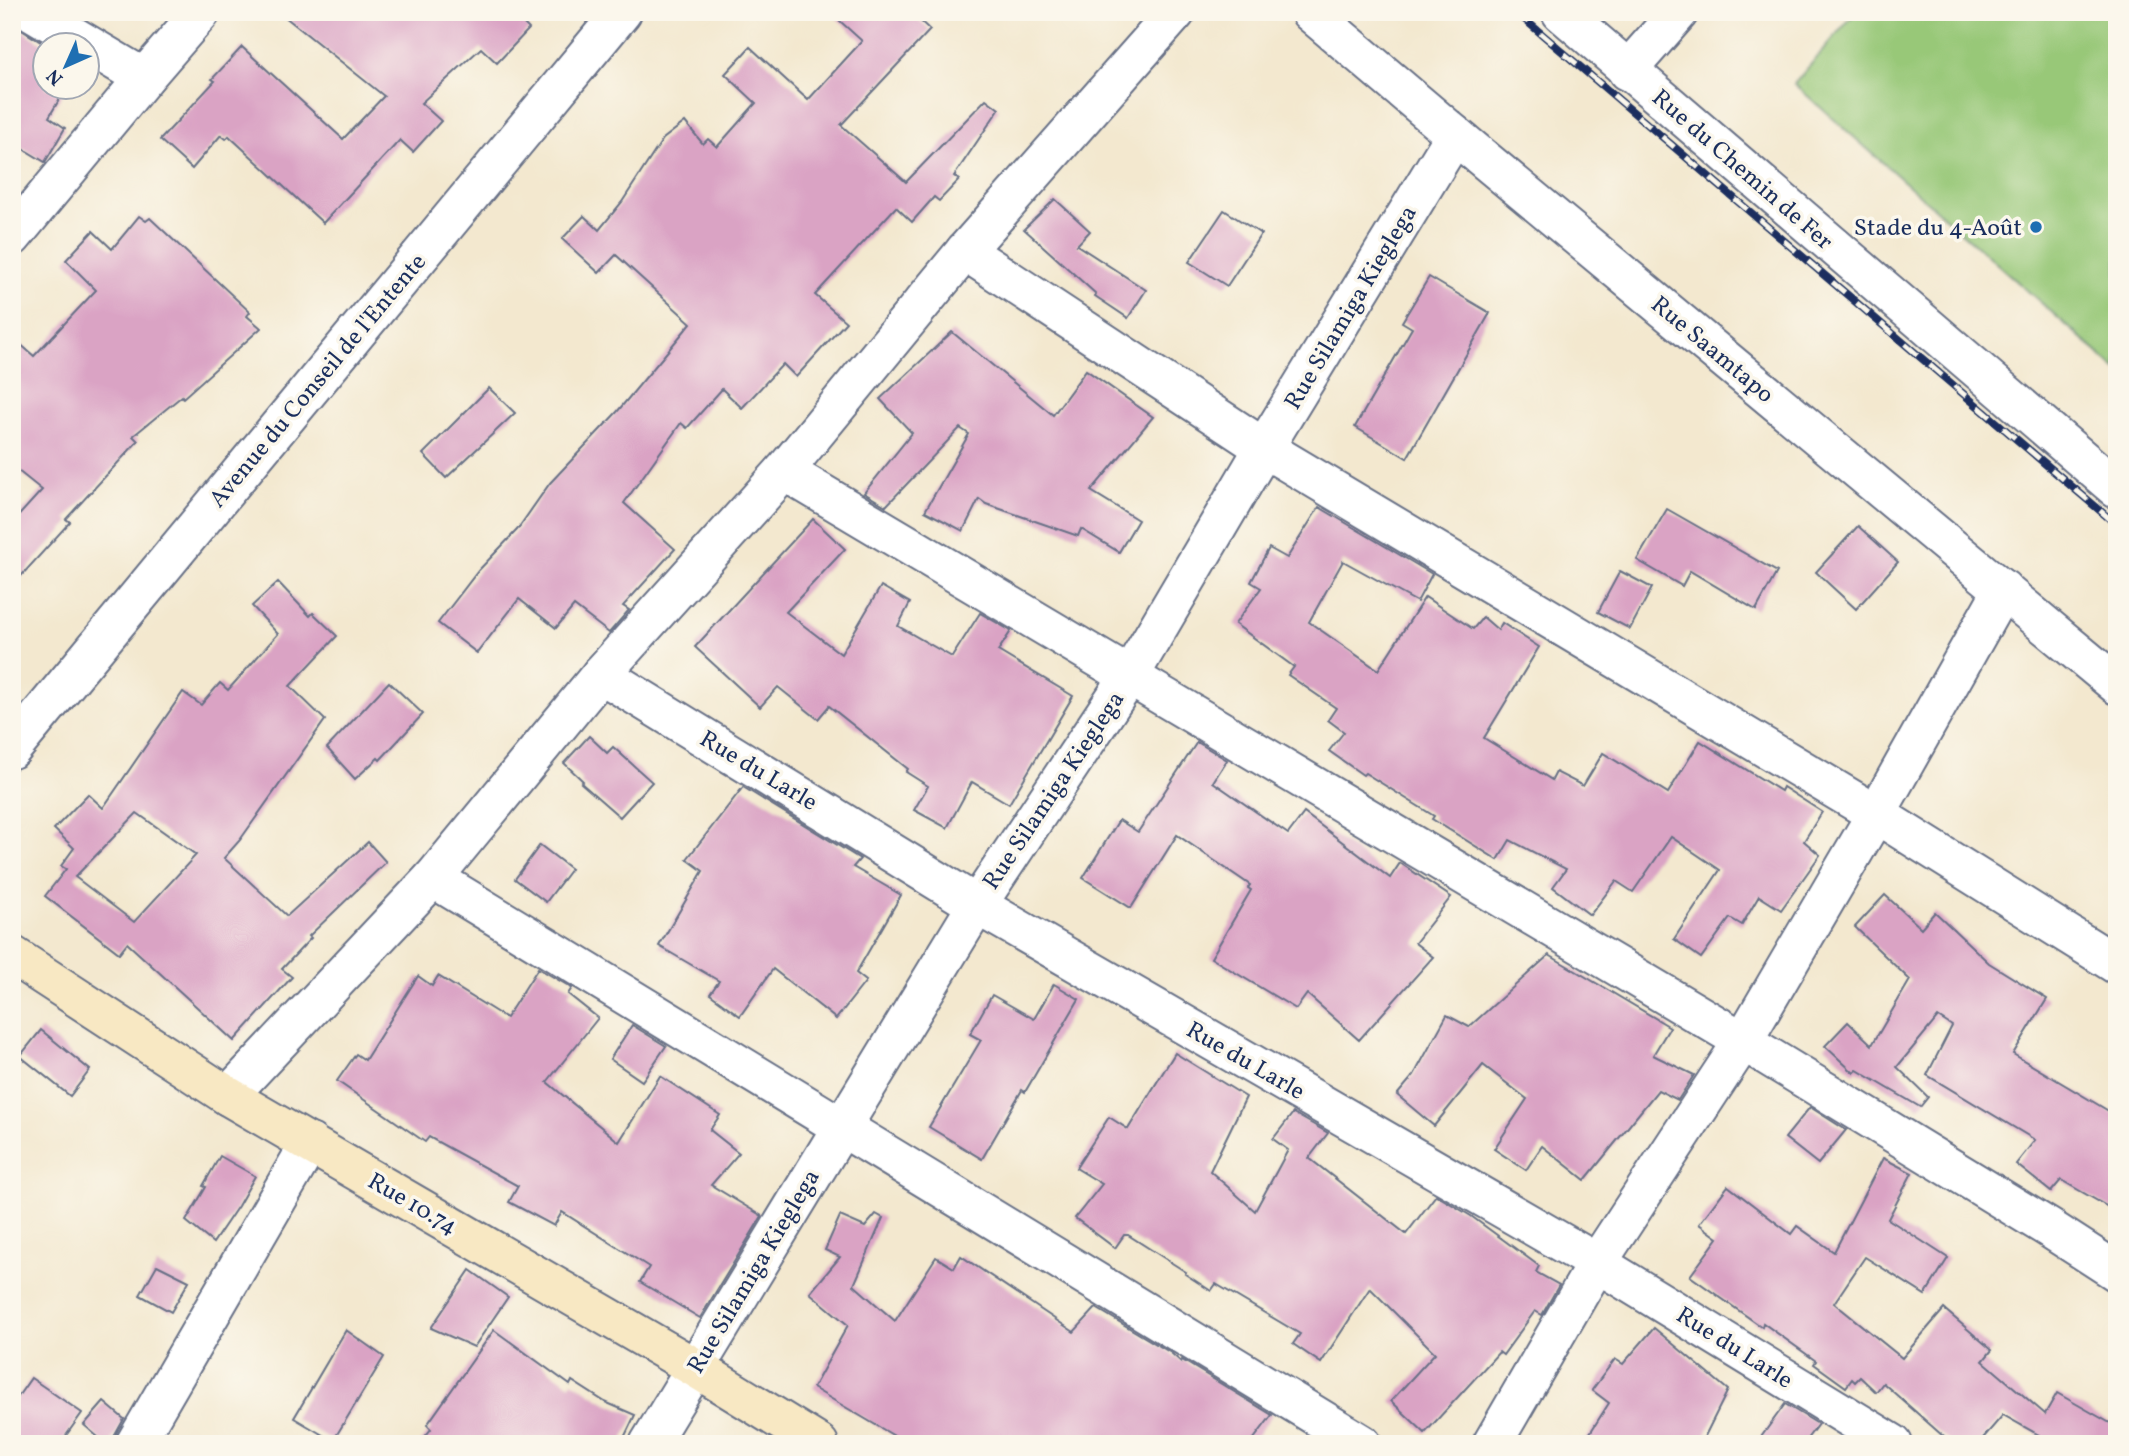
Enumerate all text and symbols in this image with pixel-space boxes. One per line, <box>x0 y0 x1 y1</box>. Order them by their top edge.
north arrow <box>32 32 102 102</box>
text: N <box>41 62 69 91</box>
street label: Rue du Chemin de Fer <box>1644 82 1840 259</box>
street label: Rue Silamiga Kieglega <box>1277 199 1426 417</box>
place label: Stade du 4-Août <box>1854 212 2022 246</box>
marker: Stade du 4-Août <box>2028 219 2044 235</box>
street label: Avenue du Conseil de l'Entente <box>202 247 435 516</box>
street label: Rue Saamtapo <box>1643 289 1781 412</box>
street label: Rue Silamiga Kieglega <box>975 685 1134 897</box>
street label: Rue du Larle <box>693 723 823 820</box>
street label: Rue du Larle <box>1179 1014 1311 1109</box>
street label: Rue Silamiga Kieglega <box>680 1163 829 1381</box>
street label: Rue 10.74 <box>361 1165 463 1244</box>
street label: Rue du Larle <box>1669 1299 1799 1398</box>

